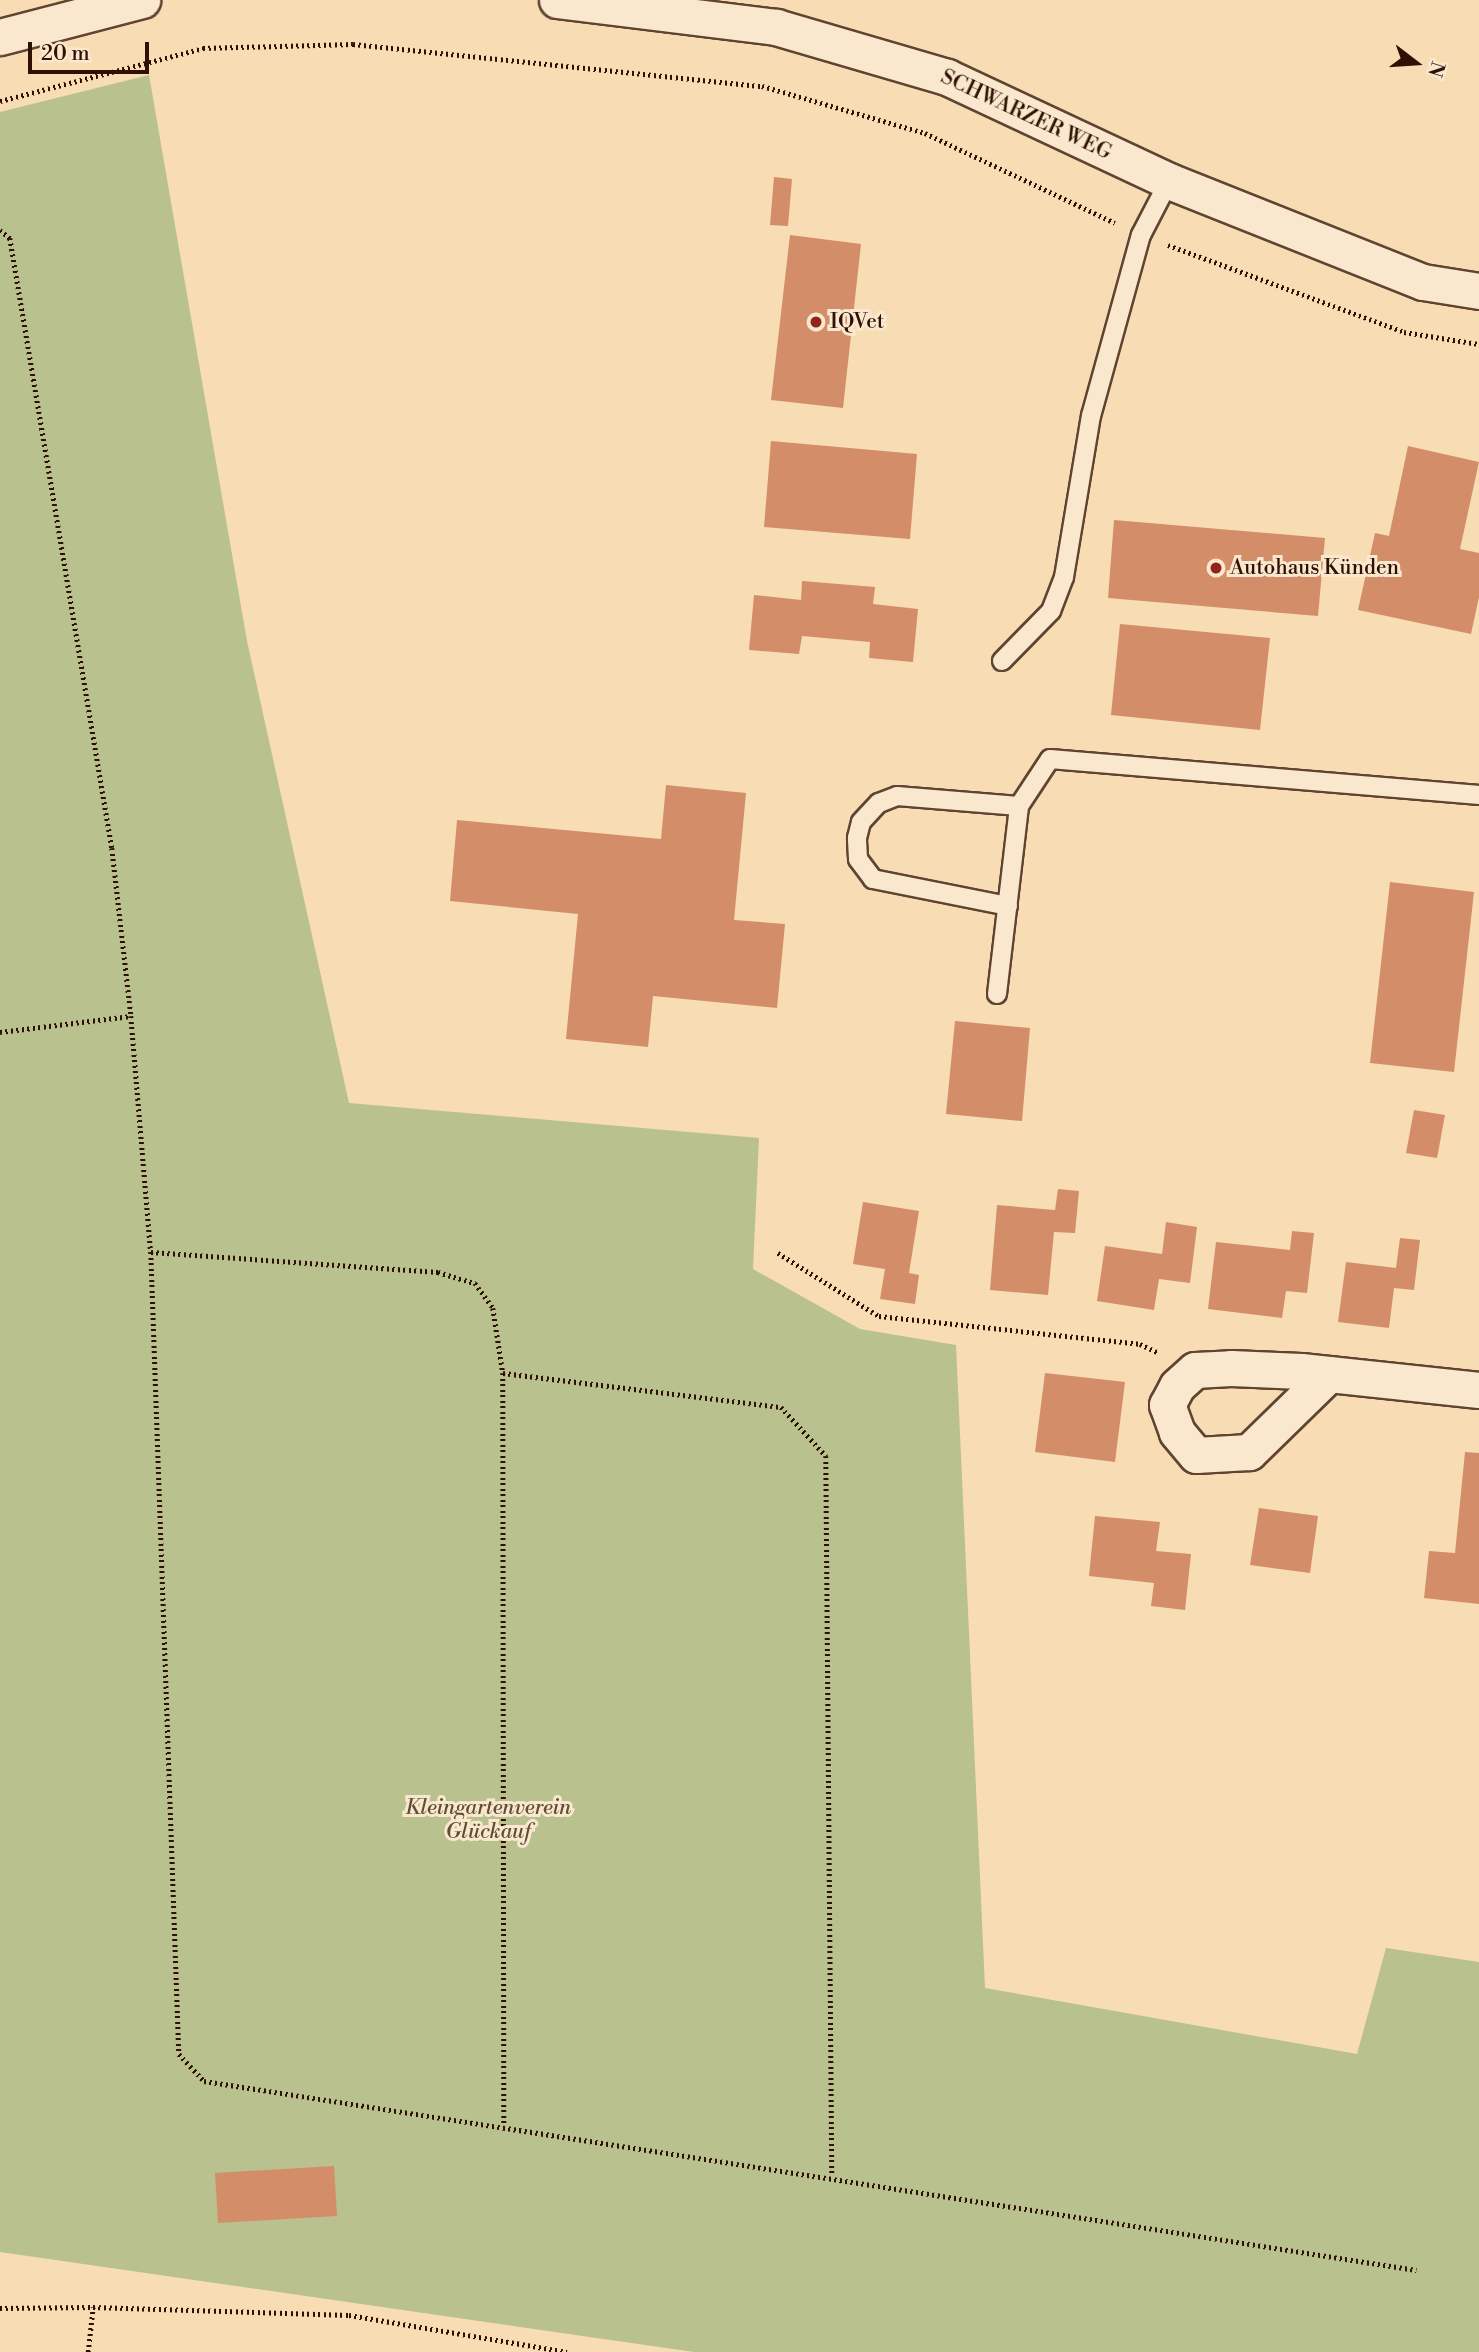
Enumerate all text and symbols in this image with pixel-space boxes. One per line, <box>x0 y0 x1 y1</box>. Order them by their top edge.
scale bar <box>32 28 152 72</box>
north arrow <box>1381 28 1451 98</box>
text: 20 m <box>41 41 90 67</box>
text: N <box>1422 58 1450 80</box>
street label: SCHWARZER WEG <box>937 64 1115 166</box>
place label: IQVet <box>830 309 884 335</box>
marker: IQVet <box>808 314 824 330</box>
place label: Autohaus Künden <box>1230 555 1399 581</box>
marker: Autohaus Künden <box>1208 560 1224 576</box>
park label: Kleingartenverein Glückauf <box>405 1795 571 1845</box>

